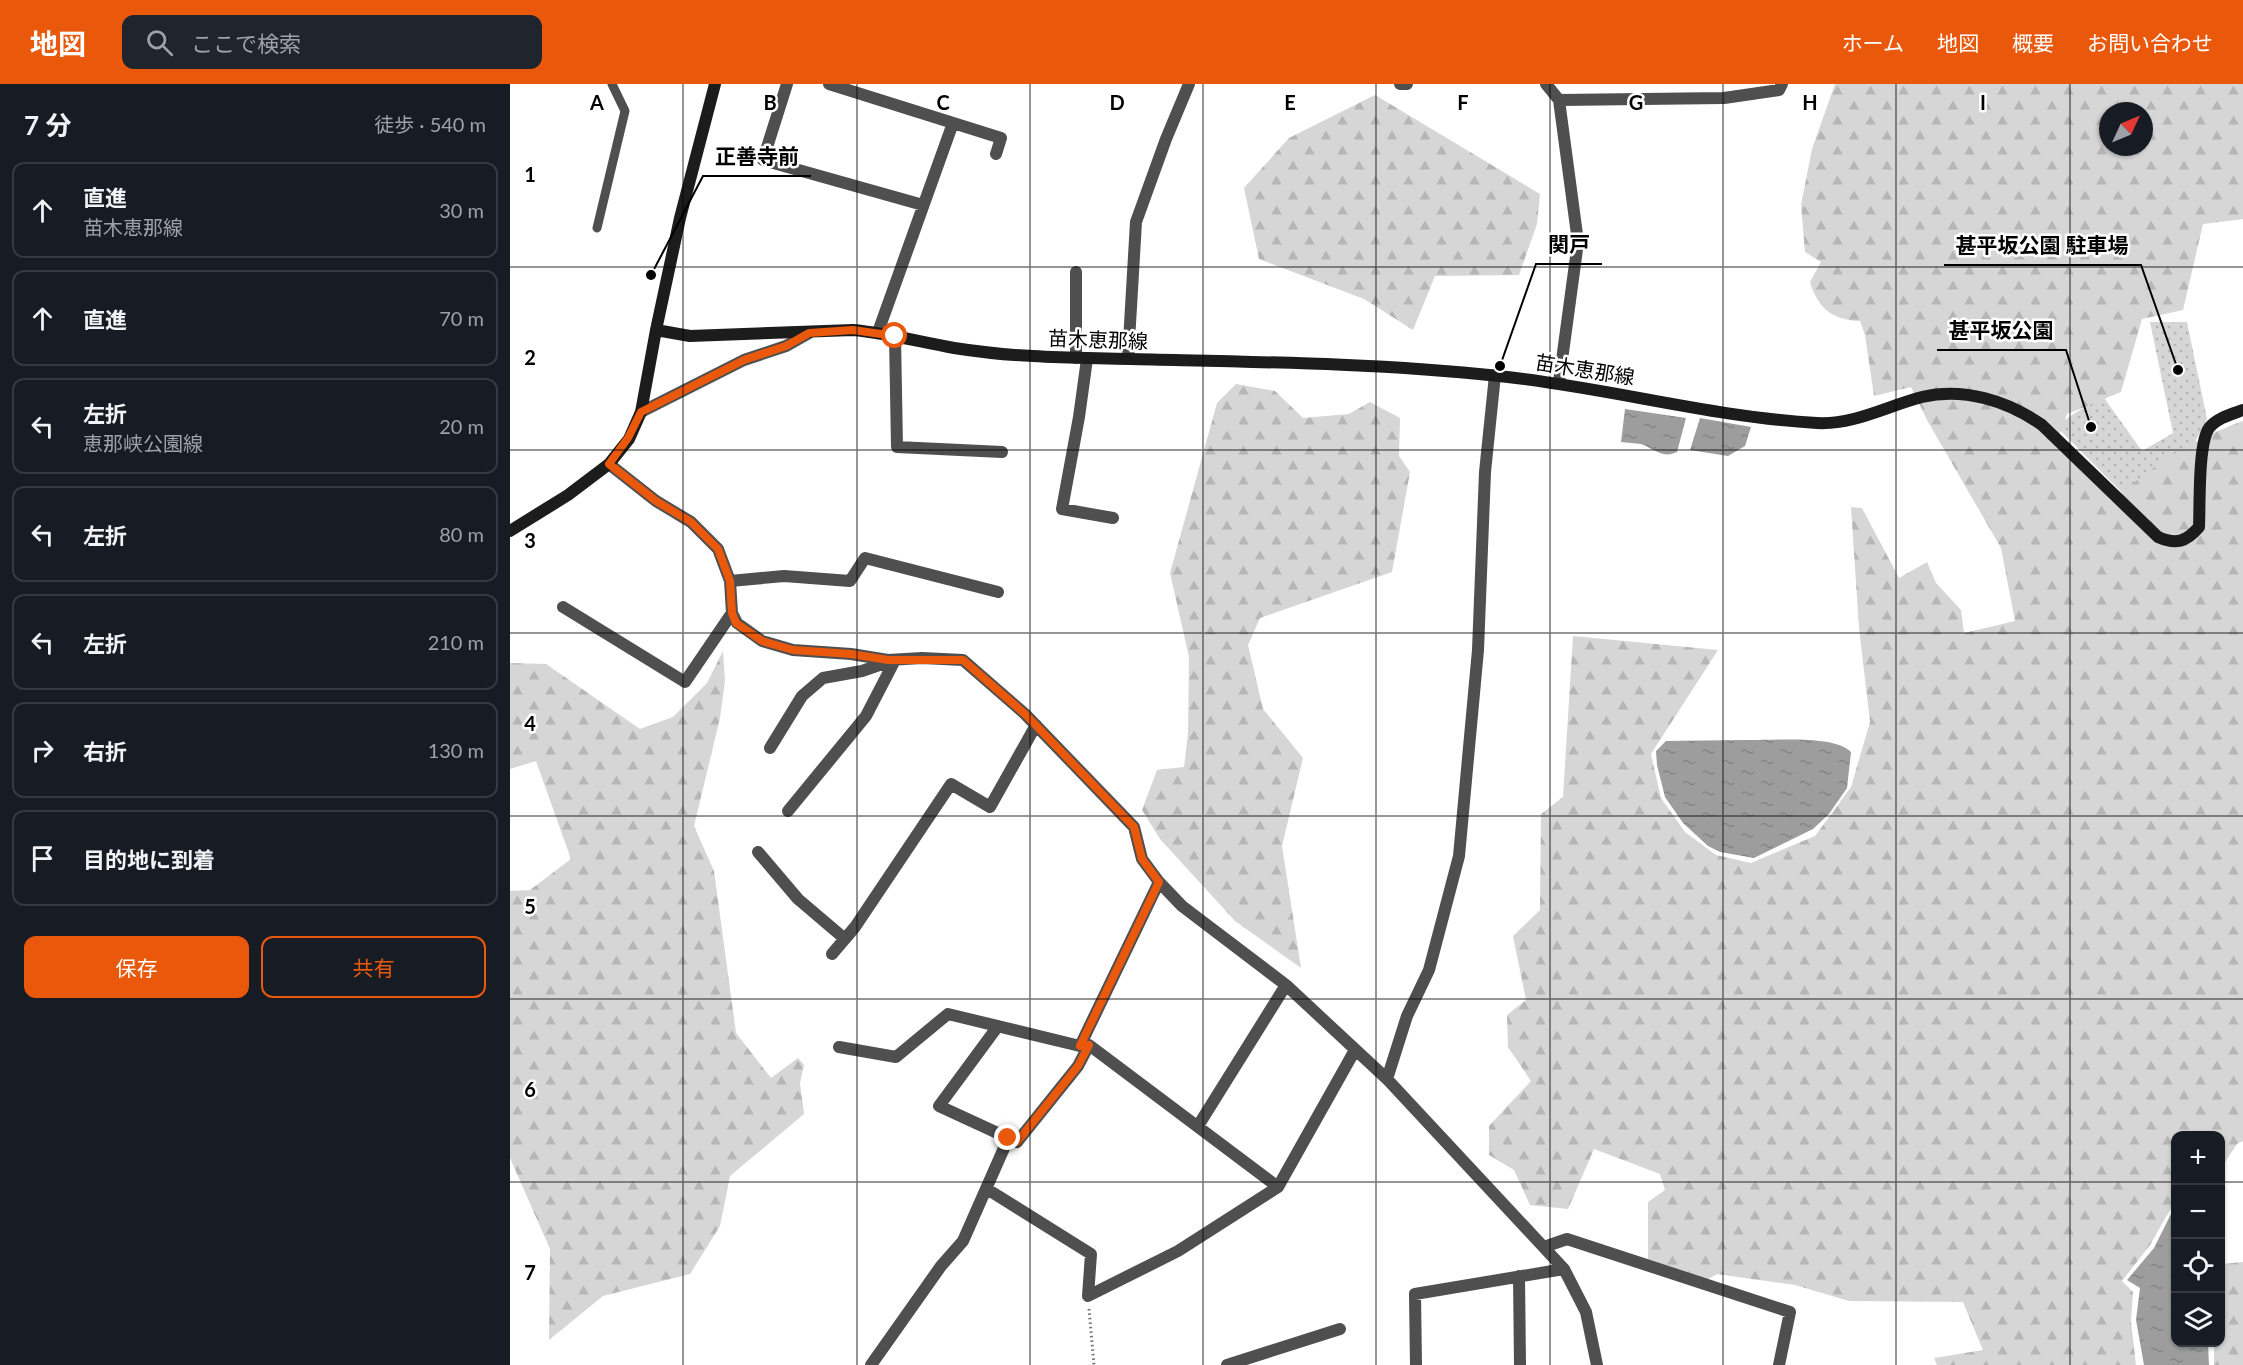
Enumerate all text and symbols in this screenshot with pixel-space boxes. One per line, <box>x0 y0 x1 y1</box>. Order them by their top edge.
search box <box>122 15 542 69</box>
text: 地図 <box>30 26 86 60</box>
icon: search <box>143 26 176 59</box>
text: ここで検索 <box>191 30 301 57</box>
text: ホーム <box>1842 30 1904 55</box>
text: 地図 <box>1937 30 1979 55</box>
text: 概要 <box>2012 30 2054 55</box>
text: お問い合わせ <box>2087 30 2213 55</box>
text: A <box>589 90 604 114</box>
text: B <box>763 90 777 114</box>
text: C <box>936 90 950 114</box>
text: D <box>1109 90 1125 114</box>
text: E <box>1284 90 1296 114</box>
text: F <box>1457 90 1469 114</box>
text: G <box>1629 90 1643 114</box>
text: H <box>1802 90 1818 114</box>
text: I <box>1980 90 1986 114</box>
north arrow <box>2099 102 2153 156</box>
text: 7 分 <box>24 109 71 141</box>
text: 徒歩 · 540 m <box>374 112 486 136</box>
callout: 正善寺前 <box>703 137 811 176</box>
text: 正善寺前 <box>715 143 799 168</box>
text: 1 <box>524 162 536 186</box>
text: 直進 <box>83 184 127 211</box>
icon: ahead <box>26 194 59 227</box>
text: 30 m <box>439 198 484 222</box>
text: 苗木恵那線 <box>83 215 183 239</box>
callout: 関戸 <box>1536 225 1602 264</box>
callout: 甚平坂公園 駐車場 <box>1944 226 2141 265</box>
text: 関戸 <box>1548 231 1590 256</box>
text: 甚平坂公園 駐車場 <box>1955 232 2129 257</box>
icon: ahead <box>26 302 59 335</box>
text: 直進 <box>83 306 127 333</box>
text: 70 m <box>439 306 484 330</box>
callout: 甚平坂公園 <box>1937 311 2066 350</box>
text: 甚平坂公園 <box>1949 317 2054 342</box>
route start <box>881 322 907 348</box>
street label: 苗木恵那線 <box>1048 325 1148 353</box>
text: 2 <box>524 345 536 369</box>
street label: 苗木恵那線 <box>1534 349 1636 389</box>
text: 左折 <box>83 400 127 427</box>
icon: left <box>26 410 59 443</box>
text: 20 m <box>439 414 484 438</box>
text: 恵那峡公園線 <box>83 431 203 455</box>
icon: left <box>26 518 59 551</box>
text: 左折 <box>83 522 127 549</box>
text: 80 m <box>439 522 484 546</box>
text: 3 <box>524 528 536 552</box>
icon: left <box>26 626 59 659</box>
text: 左折 <box>83 630 127 657</box>
text: 210 m <box>428 630 484 654</box>
text: 4 <box>524 711 536 735</box>
icon: right <box>26 734 59 767</box>
text: 右折 <box>83 738 127 765</box>
text: 130 m <box>428 738 484 762</box>
icon: arrive <box>26 842 59 875</box>
text: 目的地に到着 <box>83 846 215 873</box>
text: 5 <box>524 894 536 918</box>
button: 保存 <box>24 936 249 998</box>
button: 共有 <box>261 936 486 998</box>
text: 6 <box>524 1077 536 1101</box>
route end <box>994 1124 1020 1150</box>
map controls <box>2171 1131 2225 1347</box>
button: + <box>2171 1131 2225 1185</box>
button: − <box>2171 1185 2225 1239</box>
button: locate <box>2171 1239 2225 1293</box>
text: 7 <box>524 1260 536 1284</box>
button: layers <box>2171 1293 2225 1347</box>

